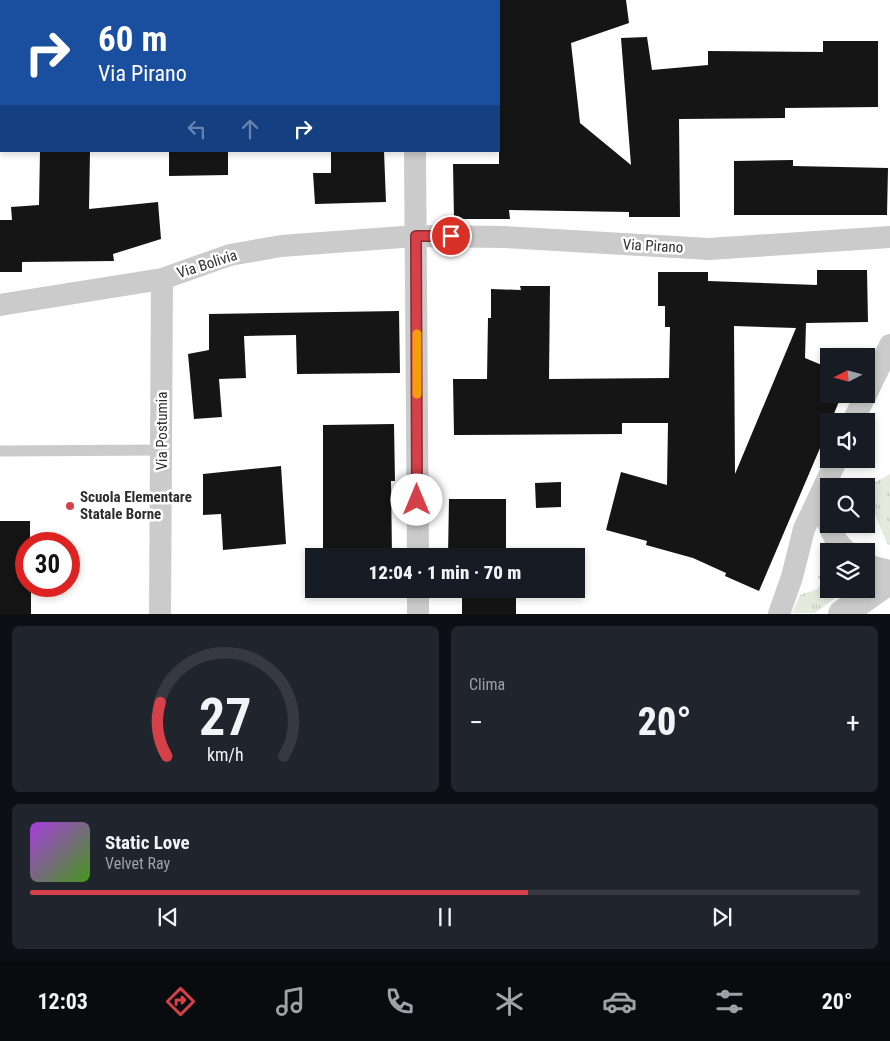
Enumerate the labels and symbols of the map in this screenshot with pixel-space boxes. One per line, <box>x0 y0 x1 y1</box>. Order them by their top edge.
pin <box>430 215 472 257</box>
street label: Via Pirano <box>622 235 684 257</box>
street label: Via Bolivia <box>175 246 239 282</box>
north arrow <box>820 348 875 402</box>
street label: Via Postumia <box>153 392 171 470</box>
position arrow <box>390 473 442 525</box>
place label: Scuola Elementare Statale Borne <box>80 488 192 523</box>
marker: Scuola Elementare Statale Borne <box>64 500 76 512</box>
speed limit sign: 30 <box>15 532 80 597</box>

